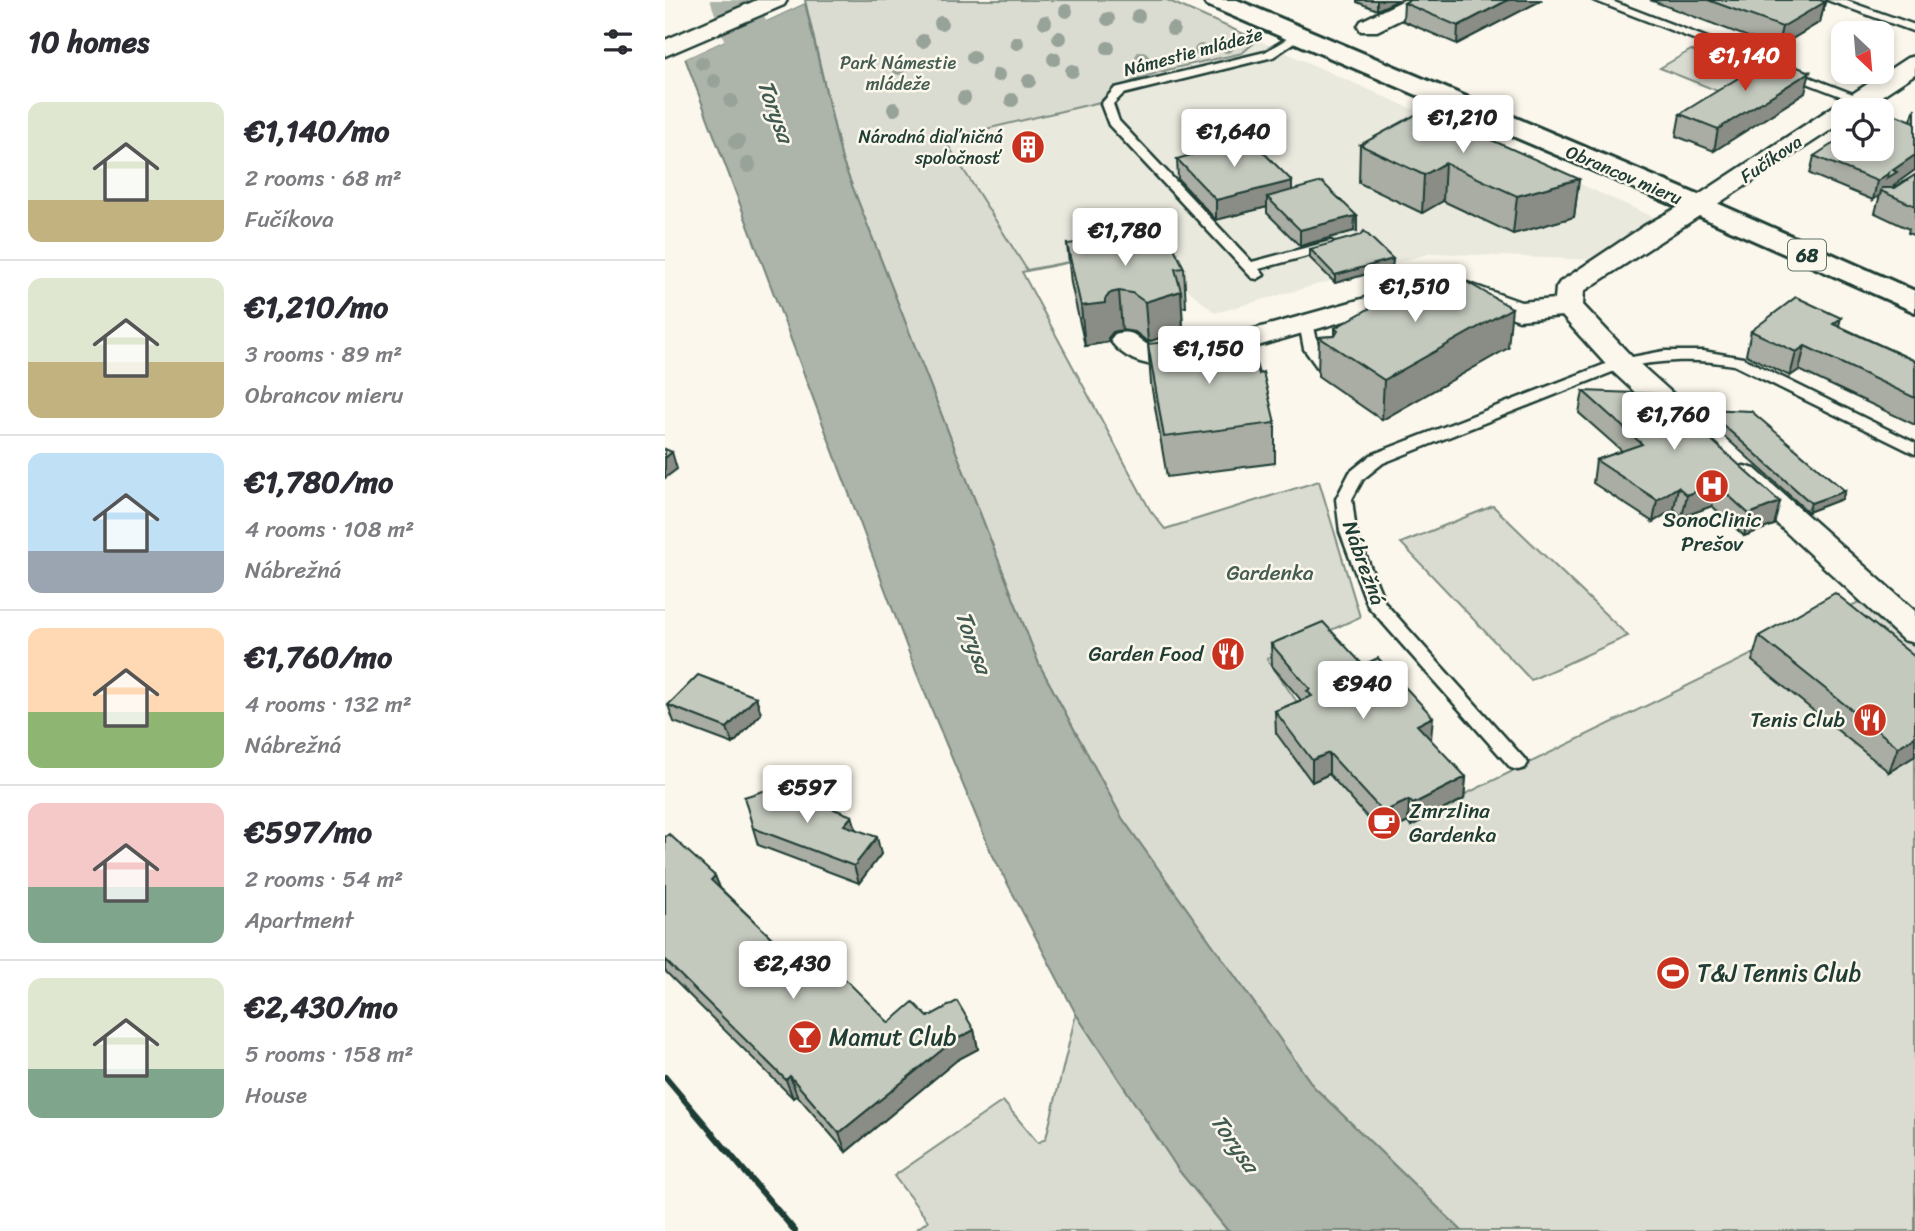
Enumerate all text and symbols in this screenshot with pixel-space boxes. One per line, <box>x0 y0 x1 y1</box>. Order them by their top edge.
text: 10 homes <box>28 15 149 69</box>
street label: Námestie mládeže <box>1120 18 1266 86</box>
north arrow <box>1831 21 1893 84</box>
map controls <box>1831 21 1894 161</box>
icon: filters <box>599 23 637 61</box>
pin: €1,140 <box>1688 34 1802 93</box>
text: €1,140 <box>1710 35 1780 76</box>
park label: Park Námestie mládeže <box>840 47 956 100</box>
water label: Torysa <box>745 74 807 152</box>
pin: €1,210 <box>1406 96 1520 155</box>
text: €1,210 <box>1429 97 1498 138</box>
button: locate <box>1831 98 1894 161</box>
text: €1,140/mo <box>245 104 390 158</box>
pin: €1,640 <box>1177 110 1291 169</box>
text: €1,640 <box>1197 111 1271 152</box>
place label: Národná diaľničná spoločnosť <box>859 121 1003 174</box>
street label: Fučíkova <box>1733 126 1809 192</box>
building icon: Národná diaľničná spoločnosť <box>1009 128 1047 166</box>
icon: home <box>84 130 168 214</box>
street label: Obrancov mieru <box>1561 136 1688 214</box>
text: 2 rooms · 68 m² <box>245 158 402 199</box>
text: Fučíkova <box>245 199 334 240</box>
pin: €1,780 <box>1068 208 1182 268</box>
text: €1,780 <box>1089 210 1161 251</box>
road number: 68 <box>1788 240 1826 270</box>
pin: €1,510 <box>1358 264 1472 324</box>
text: €1,510 <box>1380 266 1450 307</box>
text: €1,210/mo <box>245 280 388 334</box>
icon: home <box>84 306 168 390</box>
pin: €1,150 <box>1152 326 1266 386</box>
text: €1,150 <box>1174 328 1244 369</box>
text: 3 rooms · 89 m² <box>245 334 402 375</box>
text: Obrancov mieru <box>245 375 403 416</box>
pin: €1,760 <box>1617 392 1731 452</box>
text: €1,760 <box>1638 394 1710 435</box>
text: €1,780/mo <box>245 455 393 509</box>
hospital icon: SonoClinic Prešov <box>1693 467 1731 505</box>
icon: home <box>84 481 168 565</box>
place label: SonoClinic Prešov <box>1663 501 1762 563</box>
text: 4 rooms · 108 m² <box>245 509 414 550</box>
street label: Nábrežná <box>1331 515 1397 611</box>
text: Nábrežná <box>245 550 341 591</box>
park label: Gardenka <box>1226 554 1314 592</box>
water label: Torysa <box>943 605 1005 683</box>
text: €1,760/mo <box>245 630 392 684</box>
place label: Garden Food <box>1088 635 1205 673</box>
restaurant icon: Garden Food <box>1209 635 1247 673</box>
icon: home <box>84 656 168 740</box>
pin: €940 <box>1322 662 1404 721</box>
text: €940 <box>1334 663 1392 704</box>
text: 4 rooms · 132 m² <box>245 684 412 725</box>
place label: Tenis Club <box>1750 701 1845 739</box>
restaurant icon: Tenis Club <box>1851 701 1889 739</box>
text: Nábrežná <box>245 725 341 766</box>
pin: €597 <box>766 766 848 825</box>
text: €597 <box>779 767 835 808</box>
place label: Zmrzlina Gardenka <box>1409 792 1497 854</box>
cafe icon: Zmrzlina Gardenka <box>1365 804 1403 842</box>
text: €597/mo <box>245 805 372 859</box>
icon: home <box>84 831 168 915</box>
text: 2 rooms · 54 m² <box>245 859 403 900</box>
text: Apartment <box>245 900 354 941</box>
pin: €2,430 <box>736 942 850 1001</box>
text: €2,430 <box>755 943 831 984</box>
place label: T&J Tennis Club <box>1697 952 1861 994</box>
sports icon: T&J Tennis Club <box>1654 954 1692 992</box>
text: €2,430/mo <box>245 980 398 1034</box>
icon: home <box>84 1006 168 1090</box>
place label: Mamut Club <box>829 1016 957 1058</box>
bar icon: Mamut Club <box>786 1018 824 1056</box>
text: 5 rooms · 158 m² <box>245 1034 414 1075</box>
text: House <box>245 1075 307 1116</box>
water label: Torysa <box>1199 1105 1272 1184</box>

